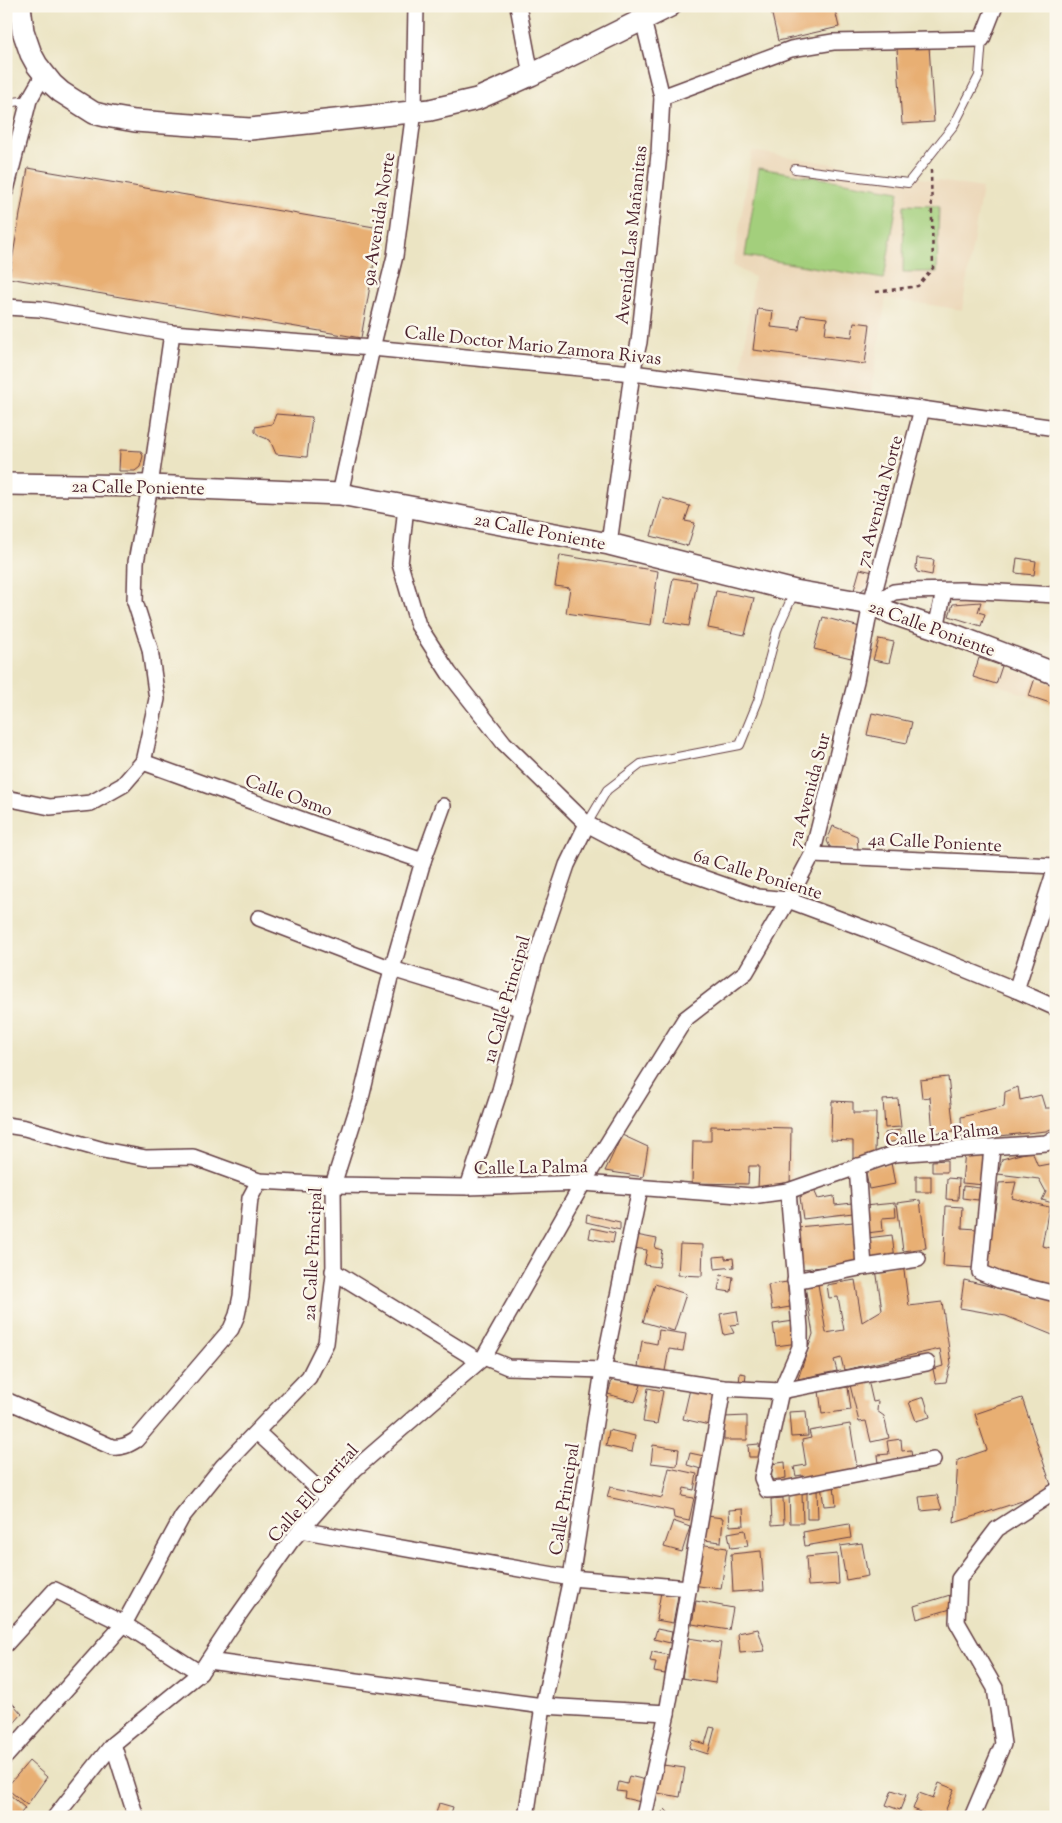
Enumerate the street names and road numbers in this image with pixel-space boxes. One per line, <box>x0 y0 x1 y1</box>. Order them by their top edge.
street label: Avenida Las Mañanitas <box>611 144 655 326</box>
street label: 9a Avenida Norte <box>357 151 403 288</box>
street label: Calle Doctor Mario Zamora Rivas <box>403 321 662 373</box>
street label: 7a Avenida Norte <box>851 433 911 570</box>
street label: 2a Calle Poniente <box>71 475 205 503</box>
street label: 2a Calle Poniente <box>472 507 608 558</box>
street label: 2a Calle Poniente <box>864 595 998 665</box>
street label: 7a Avenida Sur <box>783 730 839 851</box>
street label: Calle Osmo <box>241 769 336 825</box>
street label: 4a Calle Poniente <box>867 828 1003 860</box>
street label: 6a Calle Poniente <box>690 844 825 908</box>
street label: 1a Calle Principal <box>477 933 539 1066</box>
street label: Calle La Palma <box>884 1117 1000 1155</box>
street label: Calle La Palma <box>474 1155 588 1183</box>
street label: 2a Calle Principal <box>298 1187 330 1322</box>
street label: Calle El Carrizal <box>263 1439 366 1550</box>
street label: Calle Principal <box>544 1441 588 1557</box>

